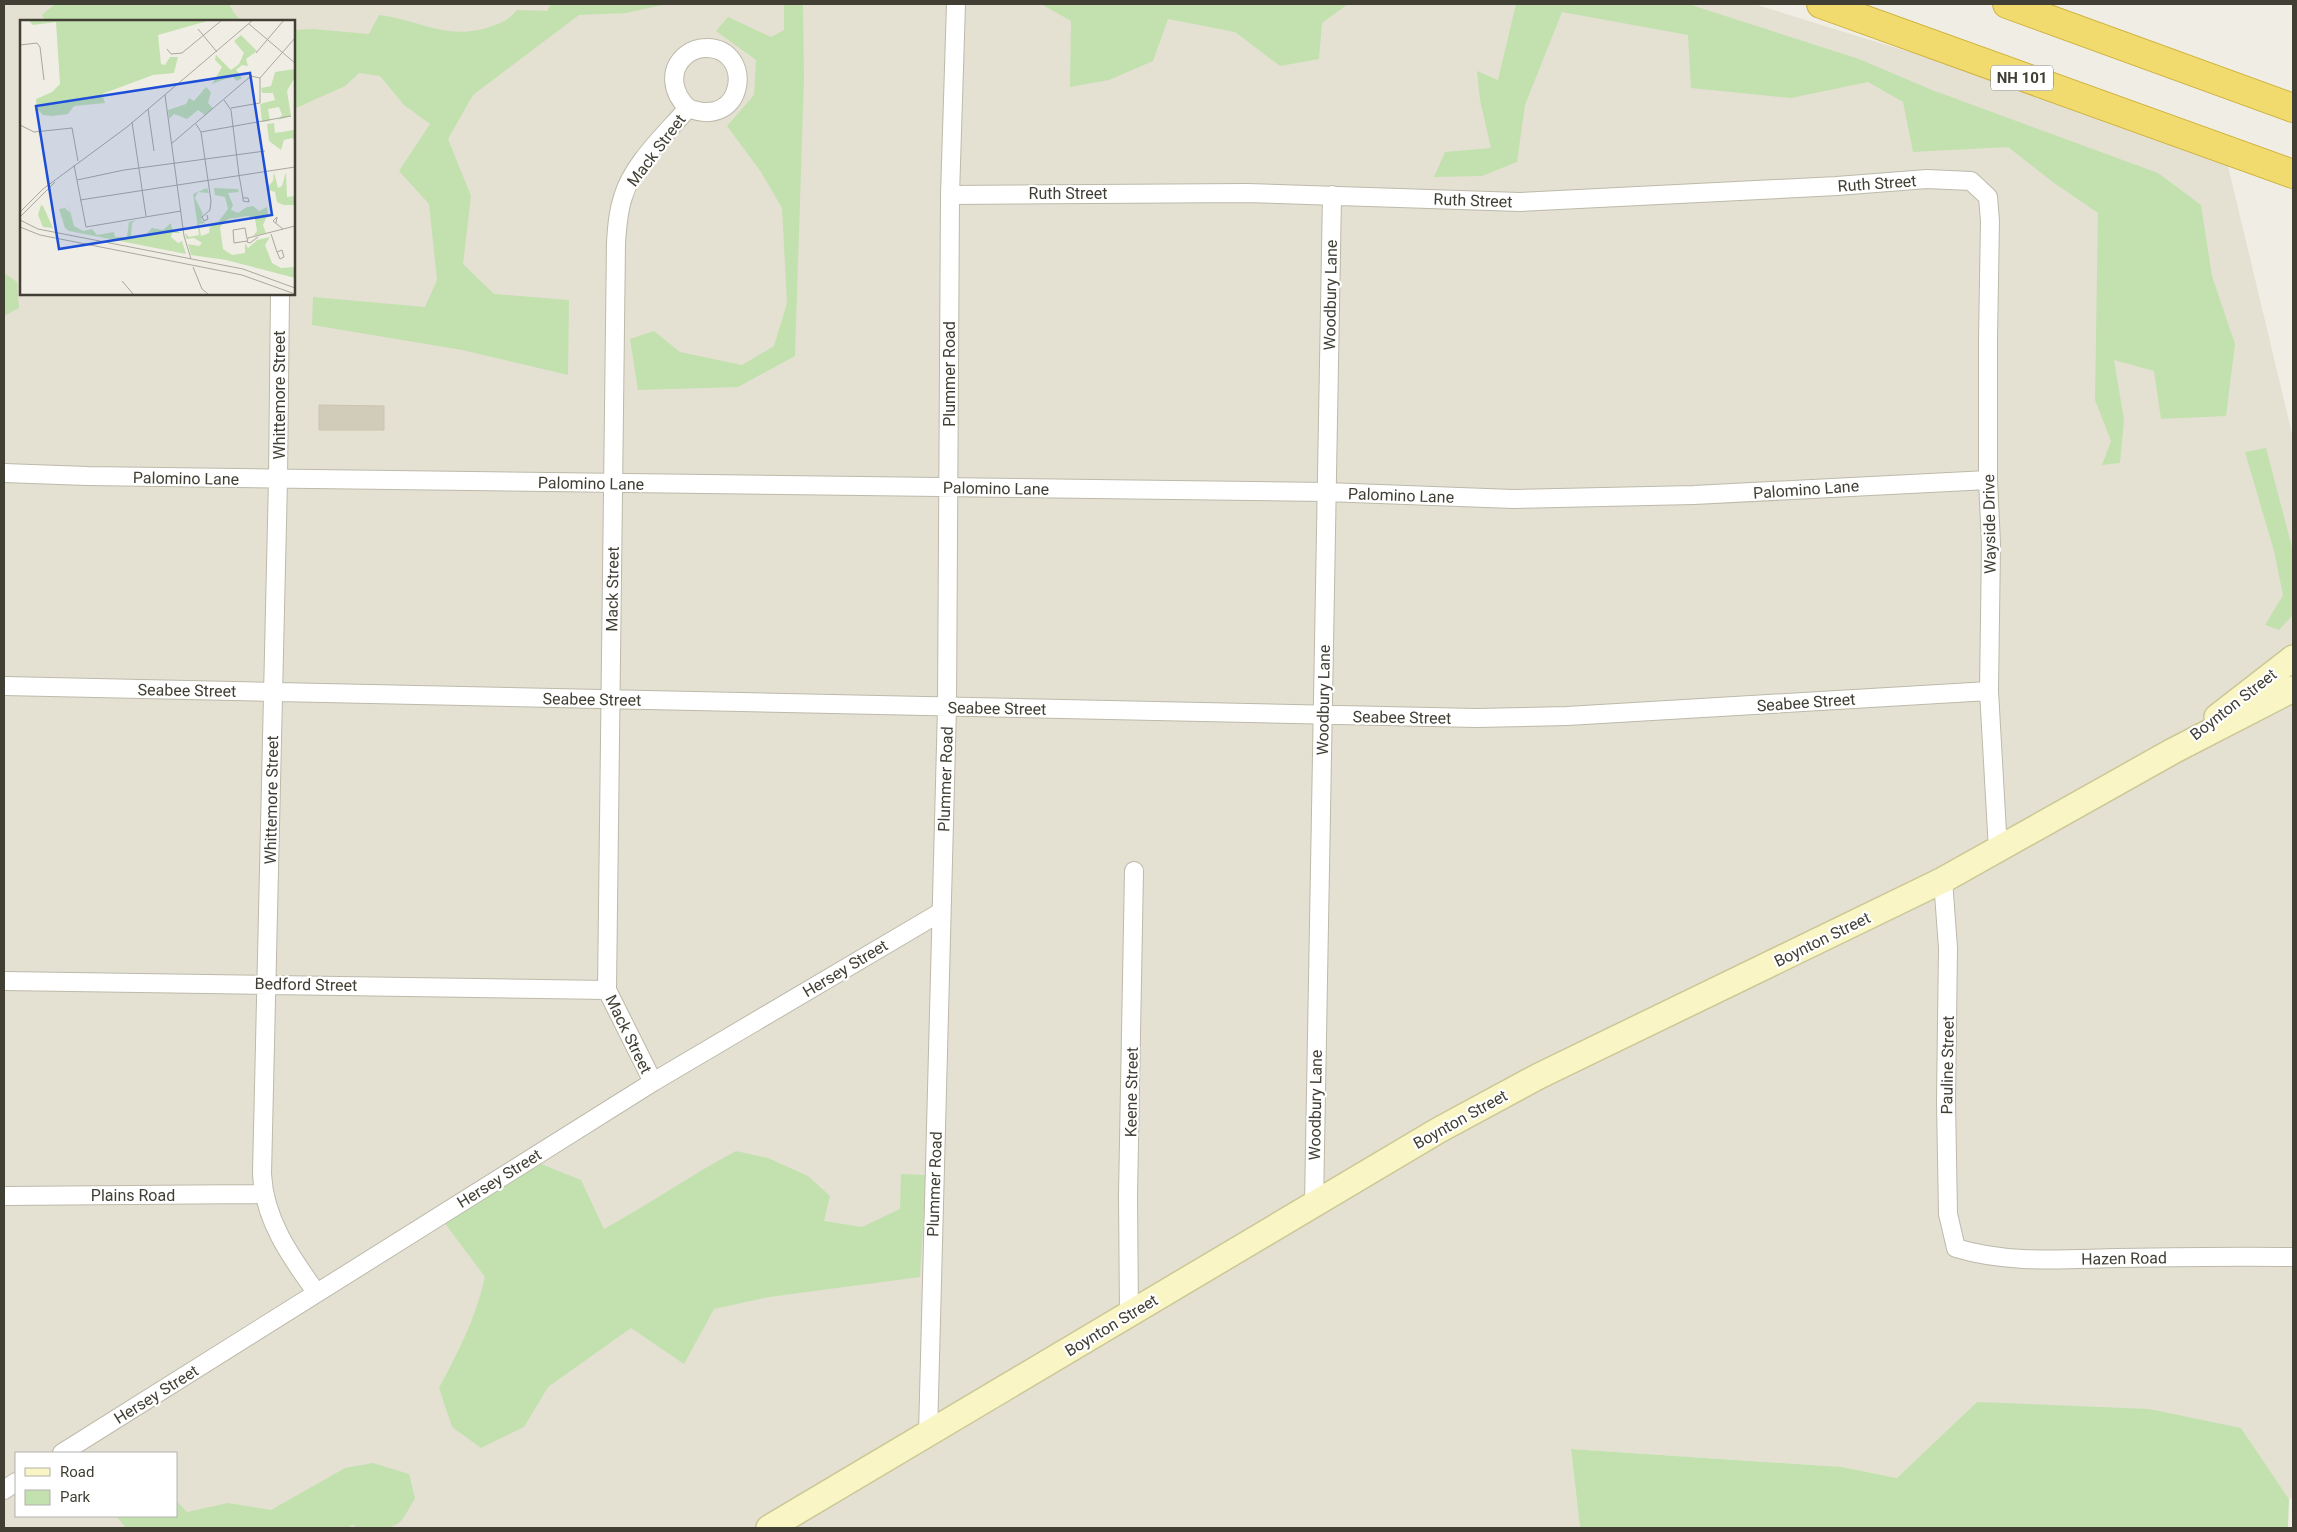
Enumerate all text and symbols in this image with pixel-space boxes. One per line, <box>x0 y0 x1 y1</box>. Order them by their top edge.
inset map <box>20 20 295 295</box>
road number: NH 101 <box>1991 66 2053 90</box>
street label: Mack Street <box>623 111 690 190</box>
street label: Ruth Street <box>1837 171 1917 196</box>
street label: Ruth Street <box>1029 184 1107 203</box>
street label: Ruth Street <box>1433 190 1513 211</box>
street label: Woodbury Lane <box>1320 239 1341 351</box>
street label: Plummer Road <box>940 321 959 427</box>
street label: Whittemore Street <box>270 331 289 459</box>
street label: Palomino Lane <box>133 468 239 489</box>
street label: Palomino Lane <box>538 473 644 494</box>
street label: Wayside Drive <box>1979 474 2000 574</box>
street label: Palomino Lane <box>1752 476 1860 503</box>
street label: Palomino Lane <box>943 478 1049 499</box>
street label: Palomino Lane <box>1348 484 1454 507</box>
street label: Mack Street <box>602 546 623 632</box>
street label: Woodbury Lane <box>1313 644 1334 756</box>
street label: Boynton Street <box>2186 665 2280 744</box>
street label: Seabee Street <box>137 680 237 701</box>
street label: Seabee Street <box>542 689 642 710</box>
street label: Seabee Street <box>1756 690 1856 715</box>
street label: Seabee Street <box>947 698 1047 719</box>
street label: Seabee Street <box>1352 707 1452 728</box>
street label: Plummer Road <box>934 726 957 832</box>
street label: Whittemore Street <box>261 735 282 865</box>
street label: Boynton Street <box>1771 908 1873 971</box>
street label: Hersey Street <box>799 936 891 1001</box>
street label: Bedford Street <box>255 974 357 995</box>
street label: Mack Street <box>601 992 656 1077</box>
street label: Pauline Street <box>1937 1015 1958 1115</box>
street label: Keene Street <box>1121 1047 1142 1137</box>
street label: Woodbury Lane <box>1305 1049 1326 1161</box>
street label: Boynton Street <box>1410 1086 1511 1153</box>
street label: Plummer Road <box>923 1131 946 1237</box>
street label: Hersey Street <box>454 1145 545 1212</box>
street label: Plains Road <box>91 1186 175 1205</box>
street label: Hazen Road <box>2081 1248 2167 1269</box>
street label: Boynton Street <box>1062 1290 1161 1361</box>
street label: Hersey Street <box>111 1361 202 1428</box>
legend <box>15 1452 178 1517</box>
text: Road <box>60 1463 94 1481</box>
text: Park <box>60 1488 91 1506</box>

